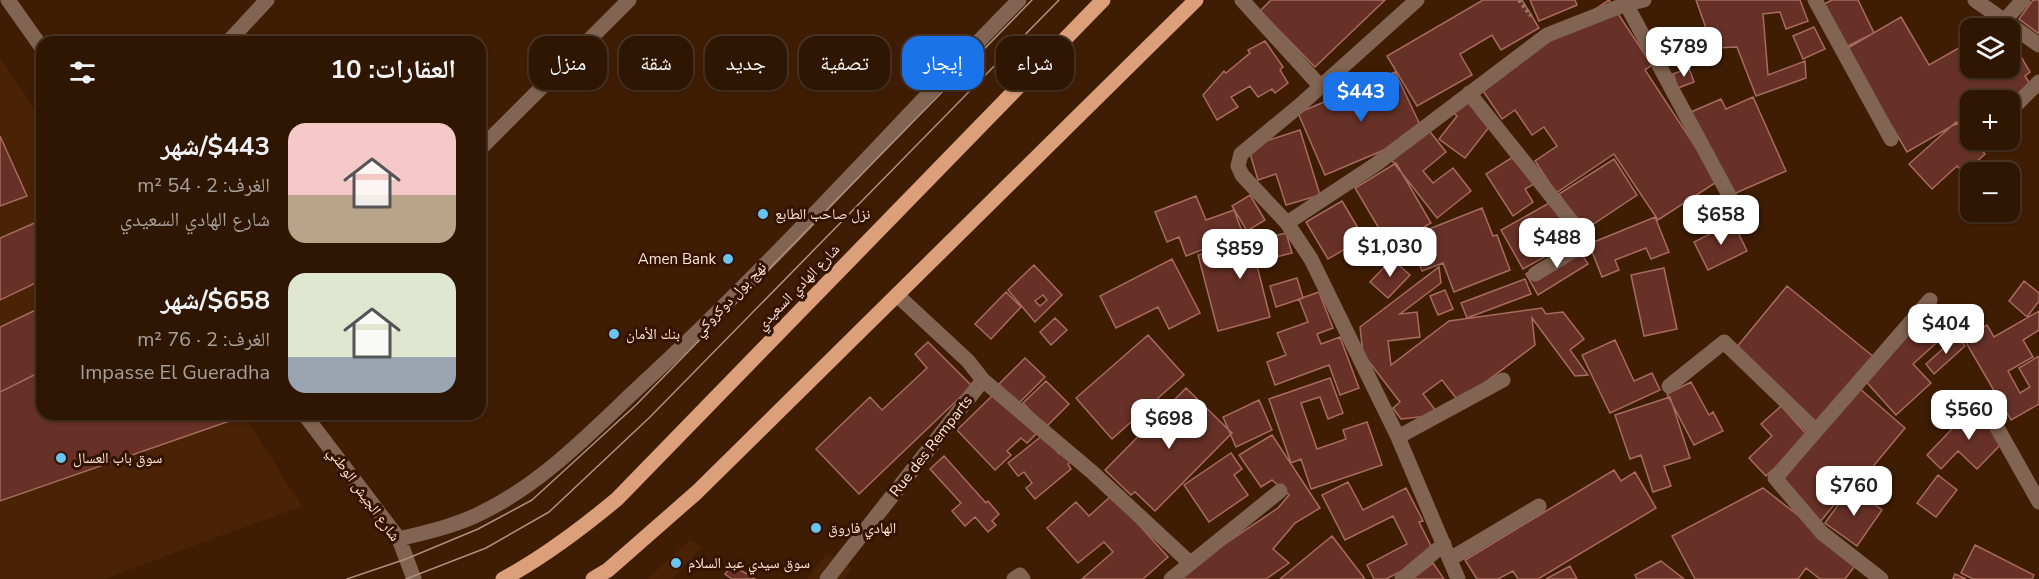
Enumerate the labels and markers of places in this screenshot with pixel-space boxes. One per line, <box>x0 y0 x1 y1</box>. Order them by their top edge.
pin: $789 <box>1648 27 1720 78</box>
pin: $443 <box>1325 72 1397 123</box>
pin: $658 <box>1685 195 1757 246</box>
place label: نزل صاحب الطابع <box>775 204 870 224</box>
marker: نزل صاحب الطابع <box>756 207 770 221</box>
pin: $488 <box>1521 218 1593 269</box>
pin: $1,030 <box>1341 227 1439 278</box>
pin: $859 <box>1204 229 1276 280</box>
place label: Amen Bank <box>638 249 716 269</box>
marker: Amen Bank <box>721 252 735 266</box>
pin: $404 <box>1910 304 1982 355</box>
place label: بنك الأمان <box>626 324 680 344</box>
marker: بنك الأمان <box>607 327 621 341</box>
pin: $560 <box>1933 390 2005 441</box>
pin: $698 <box>1133 399 1205 450</box>
place label: سوق باب العسال <box>73 448 163 468</box>
marker: سوق باب العسال <box>54 451 68 465</box>
pin: $760 <box>1818 466 1890 517</box>
place label: الهادي فاروق <box>828 518 896 540</box>
marker: الهادي فاروق <box>809 521 823 535</box>
place label: سوق سيدي عبد السلام <box>688 553 810 575</box>
marker: سوق سيدي عبد السلام <box>669 556 683 570</box>

